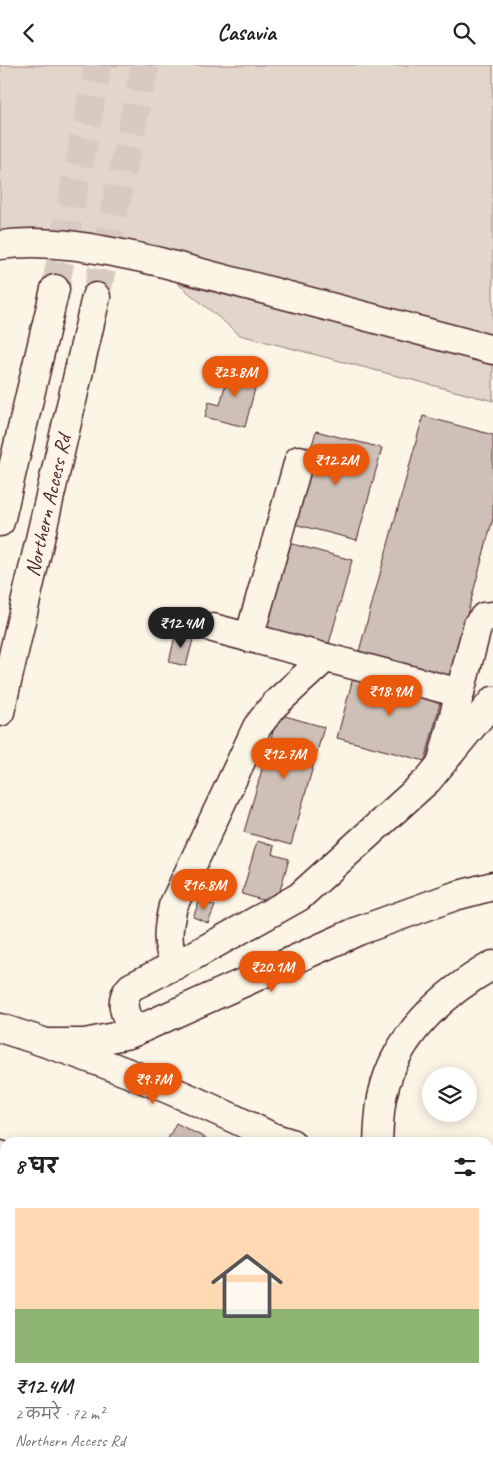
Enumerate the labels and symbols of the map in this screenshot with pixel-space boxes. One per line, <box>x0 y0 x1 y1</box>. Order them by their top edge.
pin: ₹23.8M <box>194 355 276 398</box>
street label: Northern Access Rd <box>19 429 78 579</box>
pin: ₹12.2M <box>295 443 377 486</box>
pin: ₹12.4M <box>140 607 222 649</box>
pin: ₹18.9M <box>349 675 431 717</box>
pin: ₹12.7M <box>243 737 325 780</box>
pin: ₹16.8M <box>163 869 245 911</box>
pin: ₹20.1M <box>231 951 313 993</box>
pin: ₹9.7M <box>118 1063 188 1105</box>

